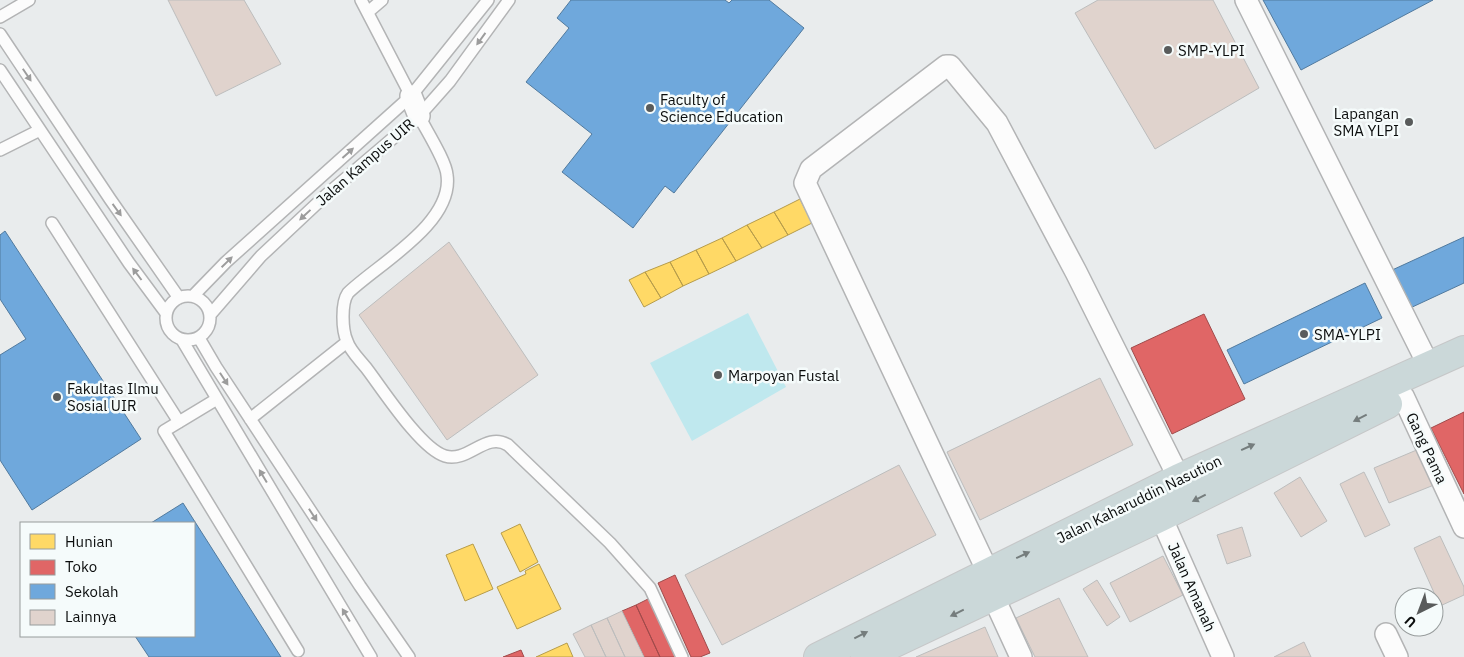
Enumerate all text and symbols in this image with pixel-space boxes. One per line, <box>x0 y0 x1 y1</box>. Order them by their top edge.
one-way arrow <box>476 32 486 46</box>
place label: SMP-YLPI <box>1178 41 1245 60</box>
marker: SMP-YLPI <box>1162 44 1174 56</box>
one-way arrow <box>22 68 32 81</box>
place label: Faculty of Science Education <box>660 90 783 126</box>
marker: Faculty of Science Education <box>644 102 656 114</box>
place label: Lapangan SMA YLPI <box>1333 104 1399 140</box>
street label: Jalan Kampus UIR <box>312 114 418 210</box>
marker: Lapangan SMA YLPI <box>1403 116 1415 128</box>
one-way arrow <box>342 147 354 159</box>
one-way arrow <box>112 203 122 217</box>
one-way arrow <box>299 209 311 221</box>
one-way arrow <box>221 256 233 268</box>
one-way arrow <box>131 268 142 281</box>
place label: SMA-YLPI <box>1314 325 1381 344</box>
marker: SMA-YLPI <box>1298 328 1310 340</box>
place label: Marpoyan Fustal <box>728 366 839 385</box>
marker: Marpoyan Fustal <box>712 369 724 381</box>
one-way arrow <box>219 373 229 386</box>
place label: Fakultas Ilmu Sosial UIR <box>67 379 159 415</box>
marker: Fakultas Ilmu Sosial UIR <box>51 391 63 403</box>
street label: Gang Pama <box>1402 409 1452 487</box>
one-way arrow <box>1352 414 1367 422</box>
one-way arrow <box>1241 443 1255 451</box>
street label: Jalan Kaharuddin Nasution <box>1053 451 1225 547</box>
one-way arrow <box>259 469 268 482</box>
one-way arrow <box>1191 494 1206 502</box>
one-way arrow <box>308 509 318 522</box>
legend <box>20 522 195 637</box>
text: Hunian <box>65 532 113 551</box>
street label: Jalan Amanah <box>1164 539 1220 635</box>
one-way arrow <box>1016 551 1030 559</box>
text: Toko <box>65 557 97 576</box>
text: Sekolah <box>65 582 119 601</box>
north arrow <box>1394 587 1444 637</box>
text: Lainnya <box>65 607 116 626</box>
one-way arrow <box>342 609 351 622</box>
one-way arrow <box>950 609 964 617</box>
text: U <box>1401 612 1420 632</box>
one-way arrow <box>854 631 869 639</box>

